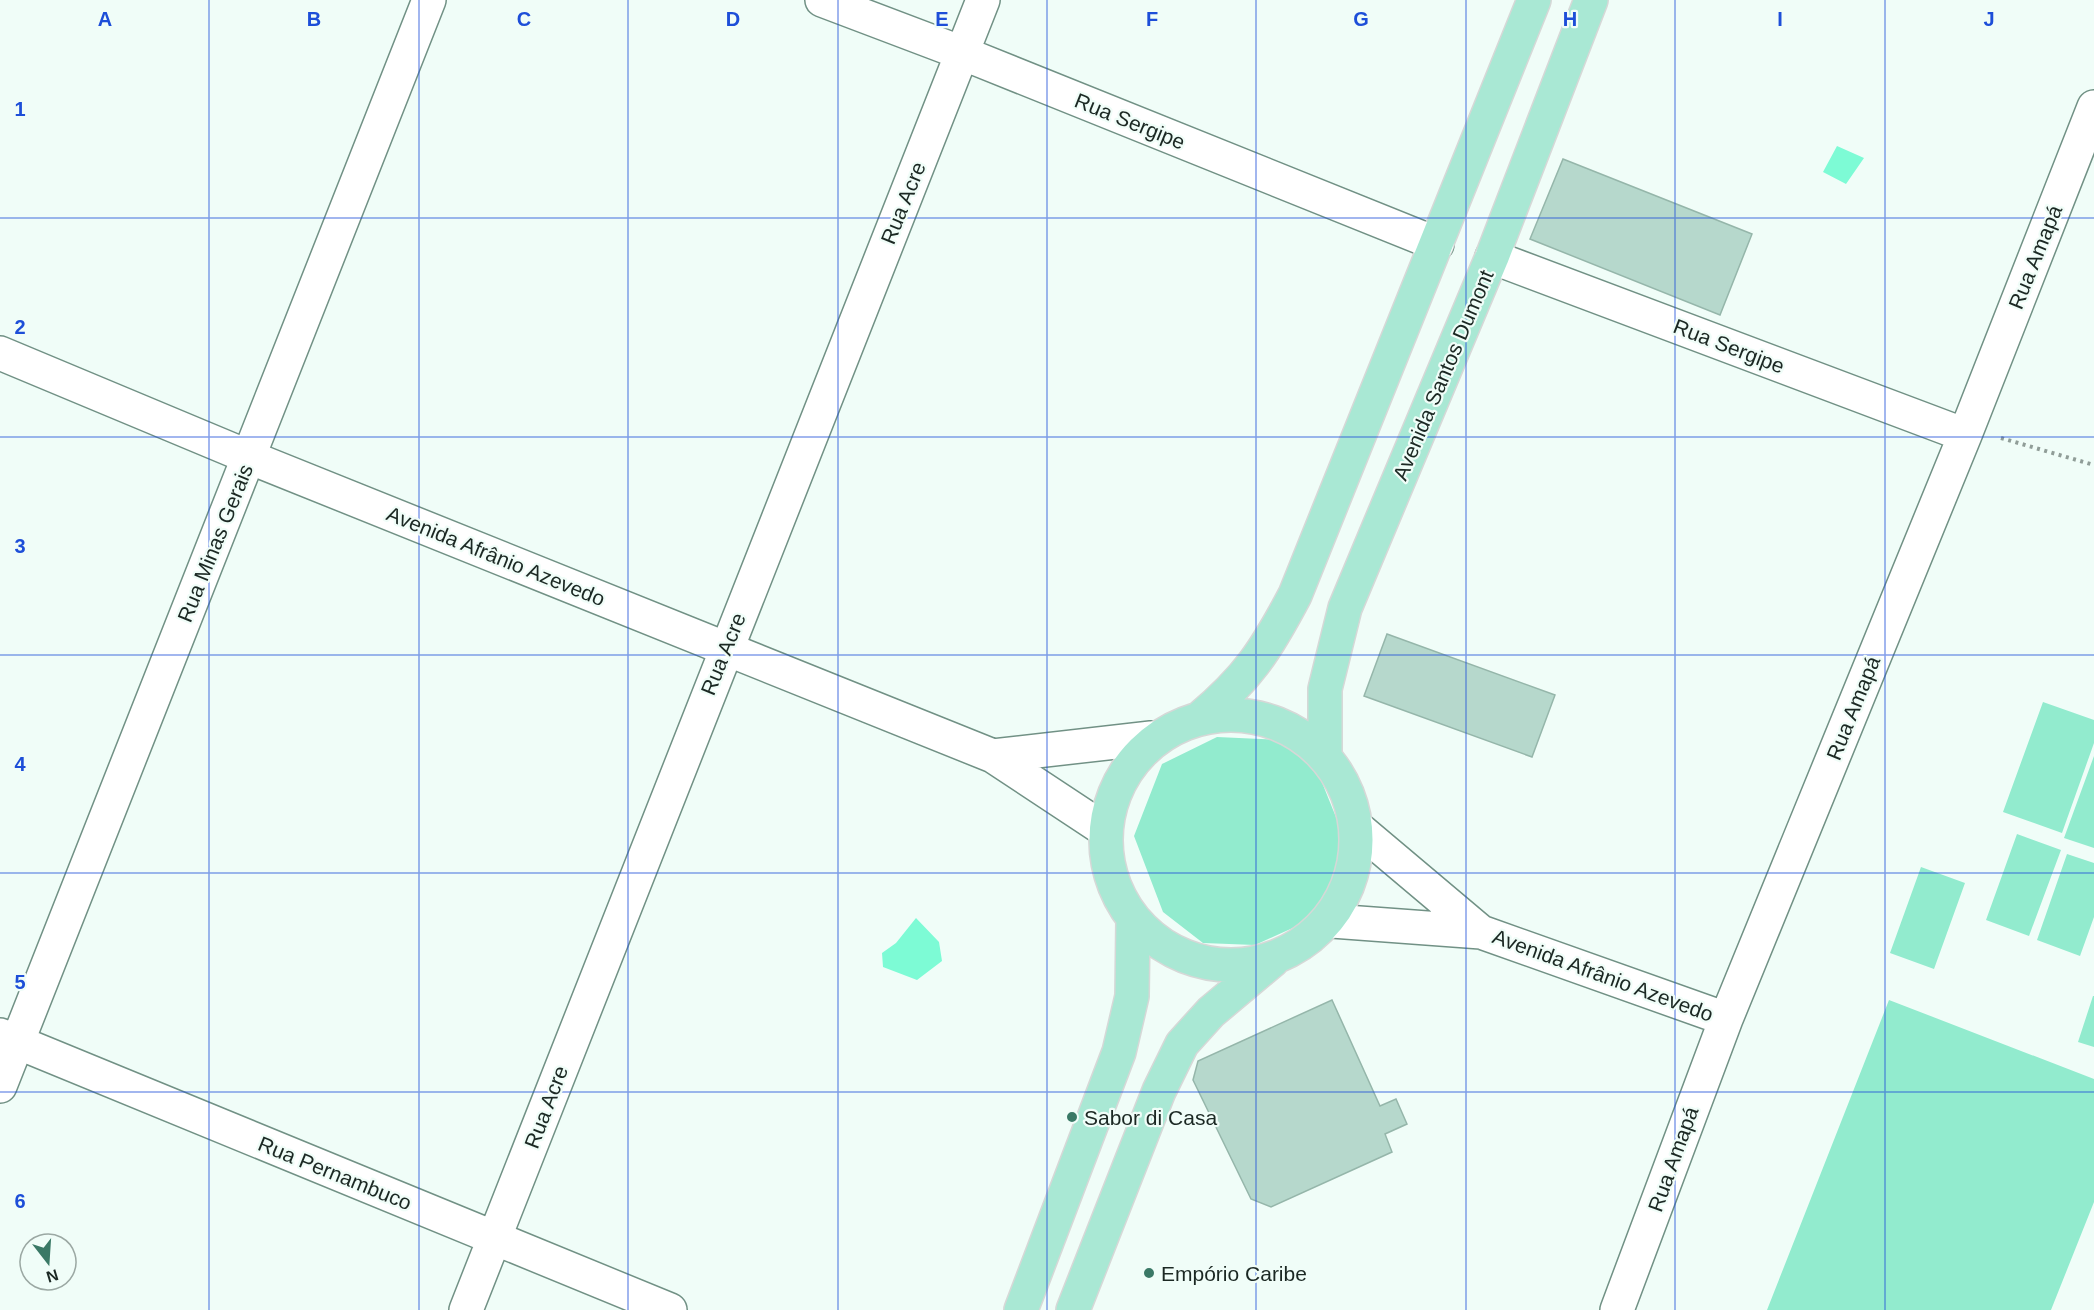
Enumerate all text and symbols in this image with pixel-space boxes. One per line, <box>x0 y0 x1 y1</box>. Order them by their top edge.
text: A <box>98 8 112 30</box>
text: B <box>307 8 321 30</box>
text: C <box>517 8 531 30</box>
text: D <box>726 8 740 30</box>
text: E <box>935 8 949 30</box>
text: F <box>1146 8 1158 30</box>
text: G <box>1353 8 1369 30</box>
text: H <box>1563 8 1577 30</box>
text: I <box>1777 8 1783 30</box>
text: J <box>1983 8 1995 30</box>
street label: Rua Sergipe <box>1072 88 1188 154</box>
text: 1 <box>14 98 26 120</box>
street label: Rua Acre <box>876 159 930 247</box>
street label: Rua Amapá <box>2004 202 2066 312</box>
street label: Avenida Santos Dumont <box>1388 266 1498 484</box>
street label: Rua Sergipe <box>1670 314 1788 378</box>
text: 2 <box>14 316 26 338</box>
street label: Rua Minas Gerais <box>173 461 257 625</box>
street label: Avenida Afrânio Azevedo <box>384 502 608 610</box>
text: 3 <box>14 535 26 557</box>
street label: Rua Acre <box>696 610 750 698</box>
street label: Rua Amapá <box>1822 653 1884 763</box>
text: 4 <box>14 753 26 775</box>
street label: Avenida Afrânio Azevedo <box>1490 924 1716 1026</box>
text: 5 <box>14 971 26 993</box>
street label: Rua Acre <box>520 1063 572 1151</box>
street label: Rua Amapá <box>1643 1103 1703 1214</box>
place label: Sabor di Casa <box>1084 1106 1217 1129</box>
marker: Sabor di Casa <box>1065 1110 1079 1124</box>
street label: Rua Pernambuco <box>255 1132 415 1214</box>
text: 6 <box>14 1190 26 1212</box>
north arrow <box>18 1232 78 1292</box>
place label: Empório Caribe <box>1161 1262 1307 1285</box>
text: N <box>44 1266 60 1286</box>
marker: Empório Caribe <box>1142 1266 1156 1280</box>

